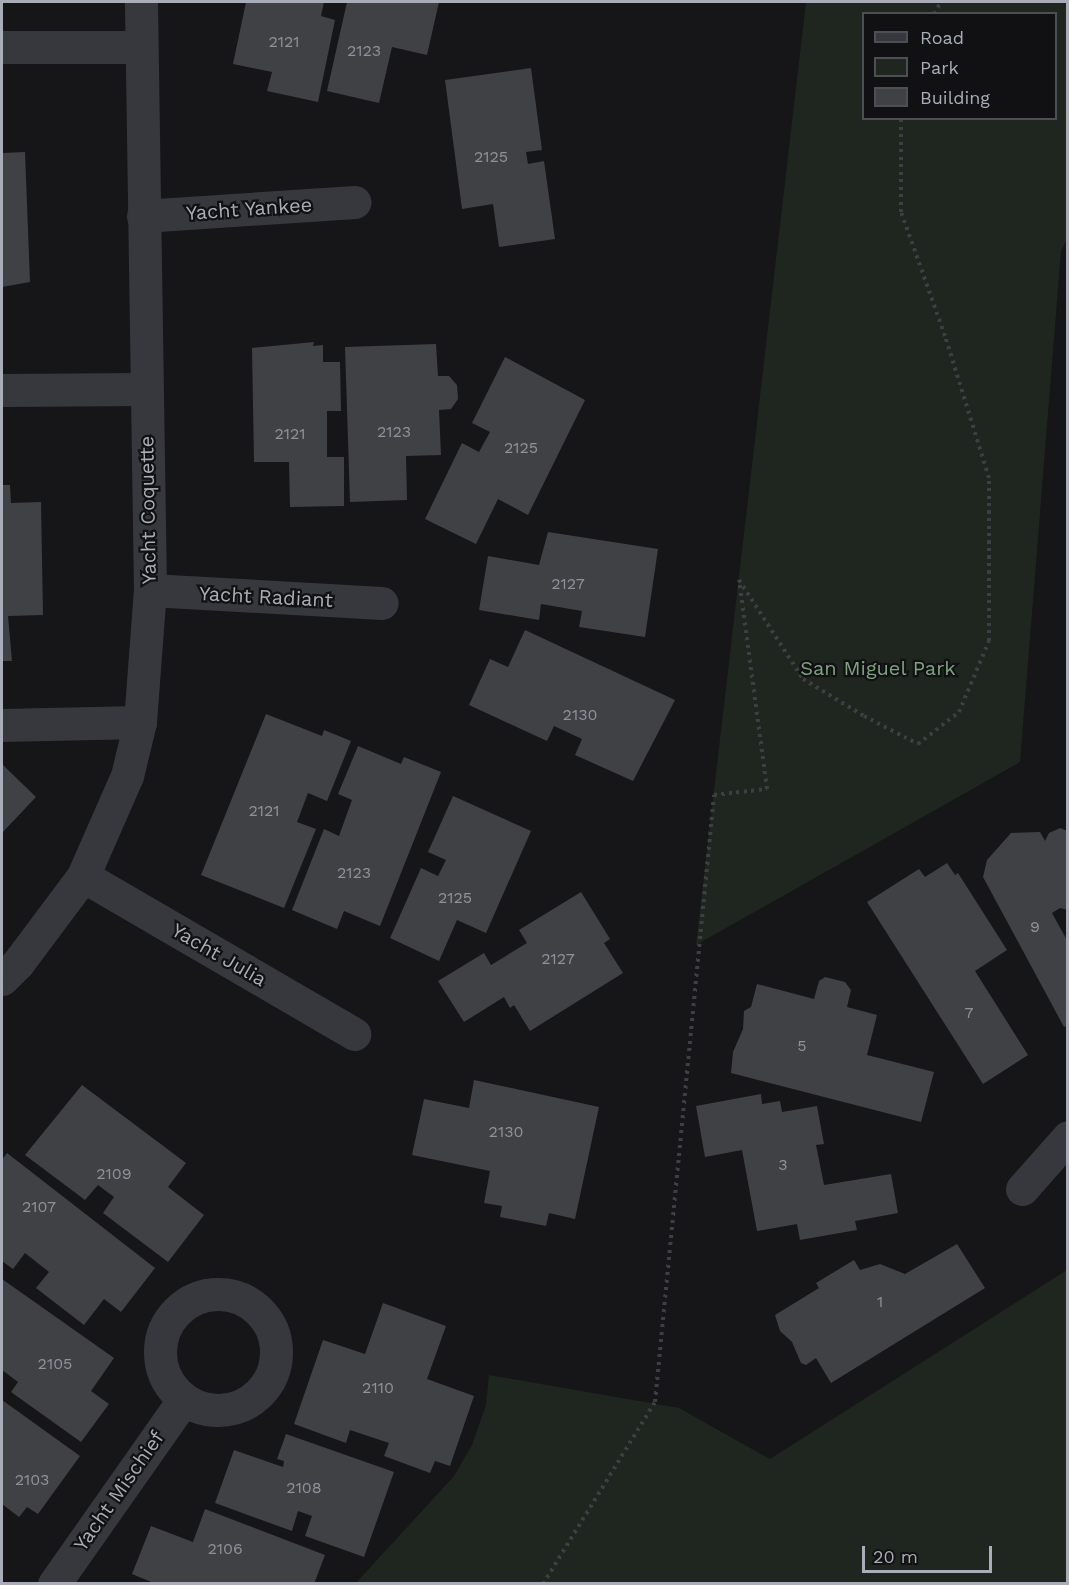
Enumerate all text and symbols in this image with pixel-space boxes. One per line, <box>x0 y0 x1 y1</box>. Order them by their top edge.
legend <box>862 12 1057 120</box>
text: Road <box>920 27 964 48</box>
house number: 2121 <box>268 32 300 52</box>
house number: 2123 <box>347 41 381 61</box>
text: Park <box>920 57 959 78</box>
text: Building <box>920 87 990 108</box>
house number: 2125 <box>474 147 508 167</box>
street label: Yacht Yankee <box>185 193 313 225</box>
house number: 2123 <box>377 422 411 442</box>
house number: 2121 <box>274 424 306 444</box>
street label: Yacht Coquette <box>135 436 161 584</box>
house number: 2125 <box>504 438 538 458</box>
house number: 2127 <box>551 574 585 594</box>
street label: Yacht Radiant <box>198 582 334 612</box>
park label: San Miguel Park <box>800 656 956 680</box>
house number: 2130 <box>563 705 597 725</box>
house number: 2121 <box>248 801 280 821</box>
house number: 2123 <box>337 863 371 883</box>
house number: 2125 <box>438 888 472 908</box>
house number: 9 <box>1030 917 1040 937</box>
street label: Yacht Julia <box>167 918 271 992</box>
house number: 2127 <box>541 949 575 969</box>
house number: 7 <box>965 1003 973 1023</box>
house number: 5 <box>797 1036 807 1056</box>
house number: 2130 <box>489 1122 523 1142</box>
house number: 3 <box>778 1155 788 1175</box>
house number: 2109 <box>96 1164 132 1184</box>
house number: 2107 <box>22 1197 56 1217</box>
house number: 1 <box>877 1292 883 1312</box>
house number: 2105 <box>38 1354 72 1374</box>
house number: 2110 <box>362 1378 394 1398</box>
street label: Yacht Mischief <box>69 1426 169 1556</box>
house number: 2103 <box>15 1470 49 1490</box>
house number: 2108 <box>286 1478 322 1498</box>
scale bar <box>865 1534 996 1572</box>
house number: 2106 <box>207 1539 243 1559</box>
text: 20 m <box>873 1546 918 1567</box>

